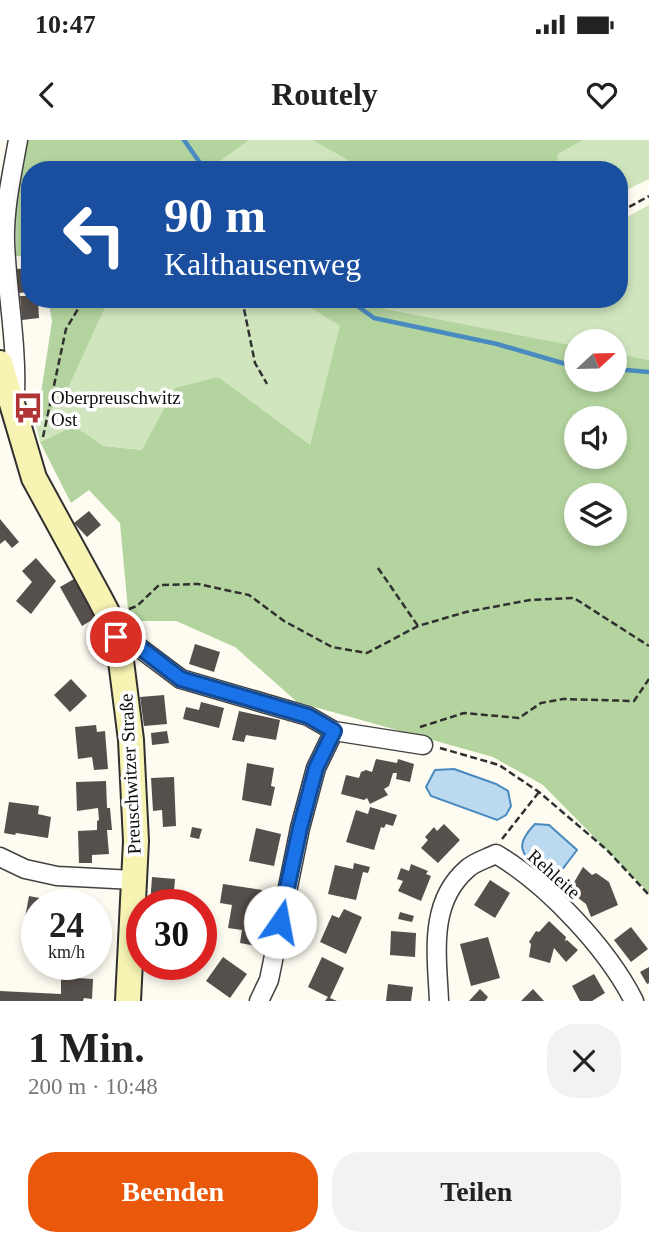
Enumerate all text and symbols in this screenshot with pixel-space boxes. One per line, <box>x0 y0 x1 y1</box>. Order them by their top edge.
text: 10:47 <box>35 10 96 39</box>
icon: back <box>28 76 66 114</box>
text: Routely <box>271 76 378 112</box>
icon: heart <box>583 76 621 114</box>
text: 90 m <box>164 188 266 243</box>
icon: left <box>49 189 140 280</box>
text: Kalthausenweg <box>164 246 361 282</box>
north arrow <box>564 329 626 392</box>
map controls <box>564 329 627 546</box>
place label: Oberpreuschwitz Ost <box>51 387 181 430</box>
bus stop icon: Oberpreuschwitz Ost <box>11 391 45 425</box>
button: sound <box>564 406 627 469</box>
button: layers <box>564 483 627 546</box>
pin <box>86 607 146 667</box>
icon: arrive <box>97 618 135 656</box>
street label: Preuschwitzer Straße <box>115 693 145 855</box>
street label: Rehleite <box>523 845 585 903</box>
position arrow <box>243 885 317 959</box>
speed limit sign: 30 <box>126 889 217 980</box>
text: 24 <box>49 906 84 945</box>
text: km/h <box>48 942 85 962</box>
button: close <box>547 1024 621 1098</box>
text: 1 Min. <box>28 1025 145 1071</box>
text: 200 m · 10:48 <box>28 1074 158 1099</box>
button: Beenden <box>28 1152 318 1232</box>
button: Teilen <box>332 1152 621 1232</box>

